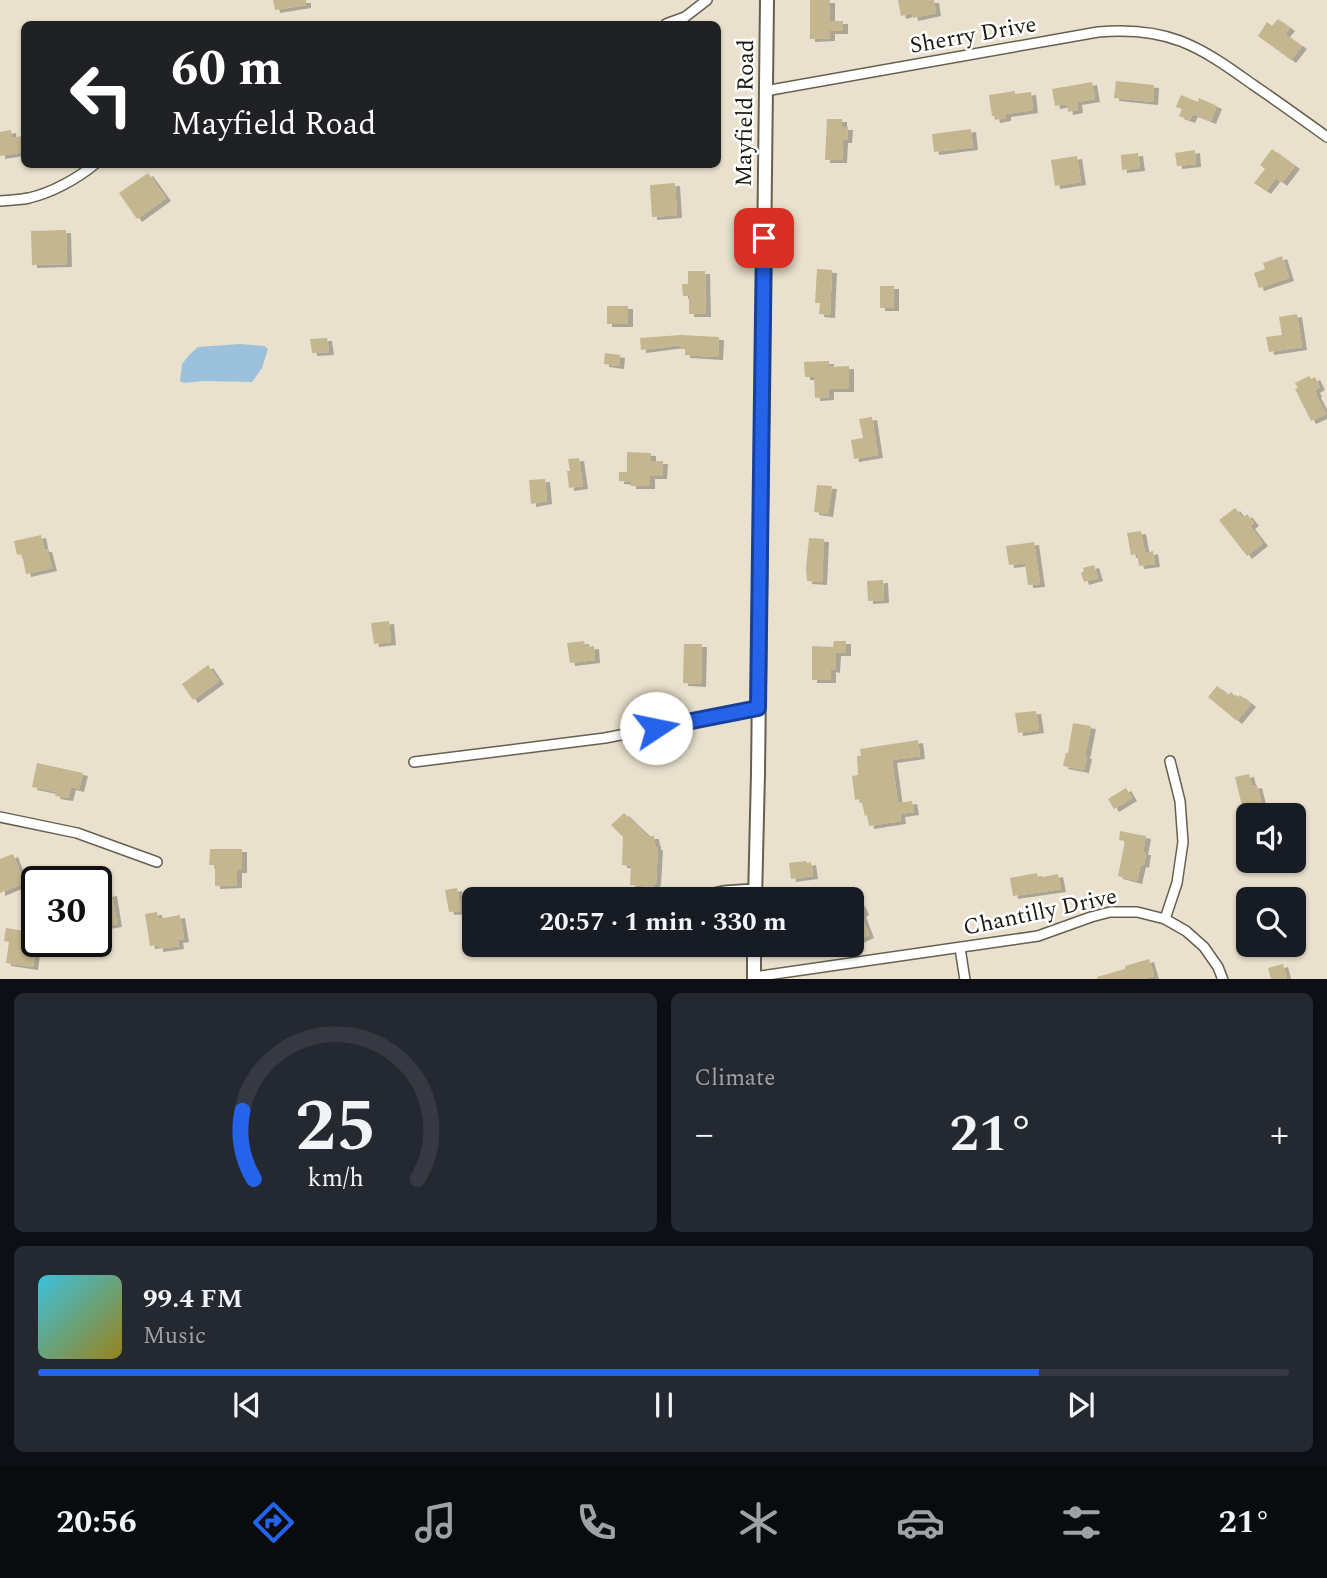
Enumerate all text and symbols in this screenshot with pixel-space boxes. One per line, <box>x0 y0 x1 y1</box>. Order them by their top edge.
street label: Sherry Drive <box>907 7 1039 64</box>
text: 60 m <box>171 32 282 107</box>
street label: Mayfield Road <box>727 39 764 187</box>
icon: left <box>56 49 147 140</box>
text: Mayfield Road <box>171 100 376 149</box>
pin <box>734 208 794 268</box>
icon: arrive <box>745 219 783 257</box>
position arrow <box>619 691 693 765</box>
map controls <box>1236 803 1306 957</box>
button: sound <box>1236 803 1306 873</box>
speed limit sign: 30 <box>21 866 112 957</box>
street label: Chantilly Drive <box>960 879 1121 946</box>
button: search <box>1236 887 1306 957</box>
text: 20:57 · 1 min · 330 m <box>539 902 787 942</box>
text: Climate <box>695 1061 775 1096</box>
text: 25 <box>294 1072 376 1183</box>
text: 21° <box>950 1095 1034 1174</box>
text: − <box>695 1106 714 1164</box>
text: + <box>1270 1106 1289 1164</box>
text: km/h <box>307 1159 363 1197</box>
text: 99.4 FM <box>143 1279 243 1319</box>
text: Music <box>143 1319 206 1354</box>
icon: previous <box>228 1386 266 1424</box>
icon: pause <box>645 1386 683 1424</box>
icon: next <box>1062 1386 1100 1424</box>
text: 20:56 <box>56 1498 137 1547</box>
icon: directions <box>249 1498 298 1547</box>
icon: music <box>411 1498 460 1547</box>
icon: phone <box>572 1498 621 1547</box>
icon: climate <box>734 1498 783 1547</box>
icon: car <box>896 1498 945 1547</box>
icon: filters <box>1057 1498 1106 1547</box>
text: 21° <box>1219 1498 1271 1547</box>

